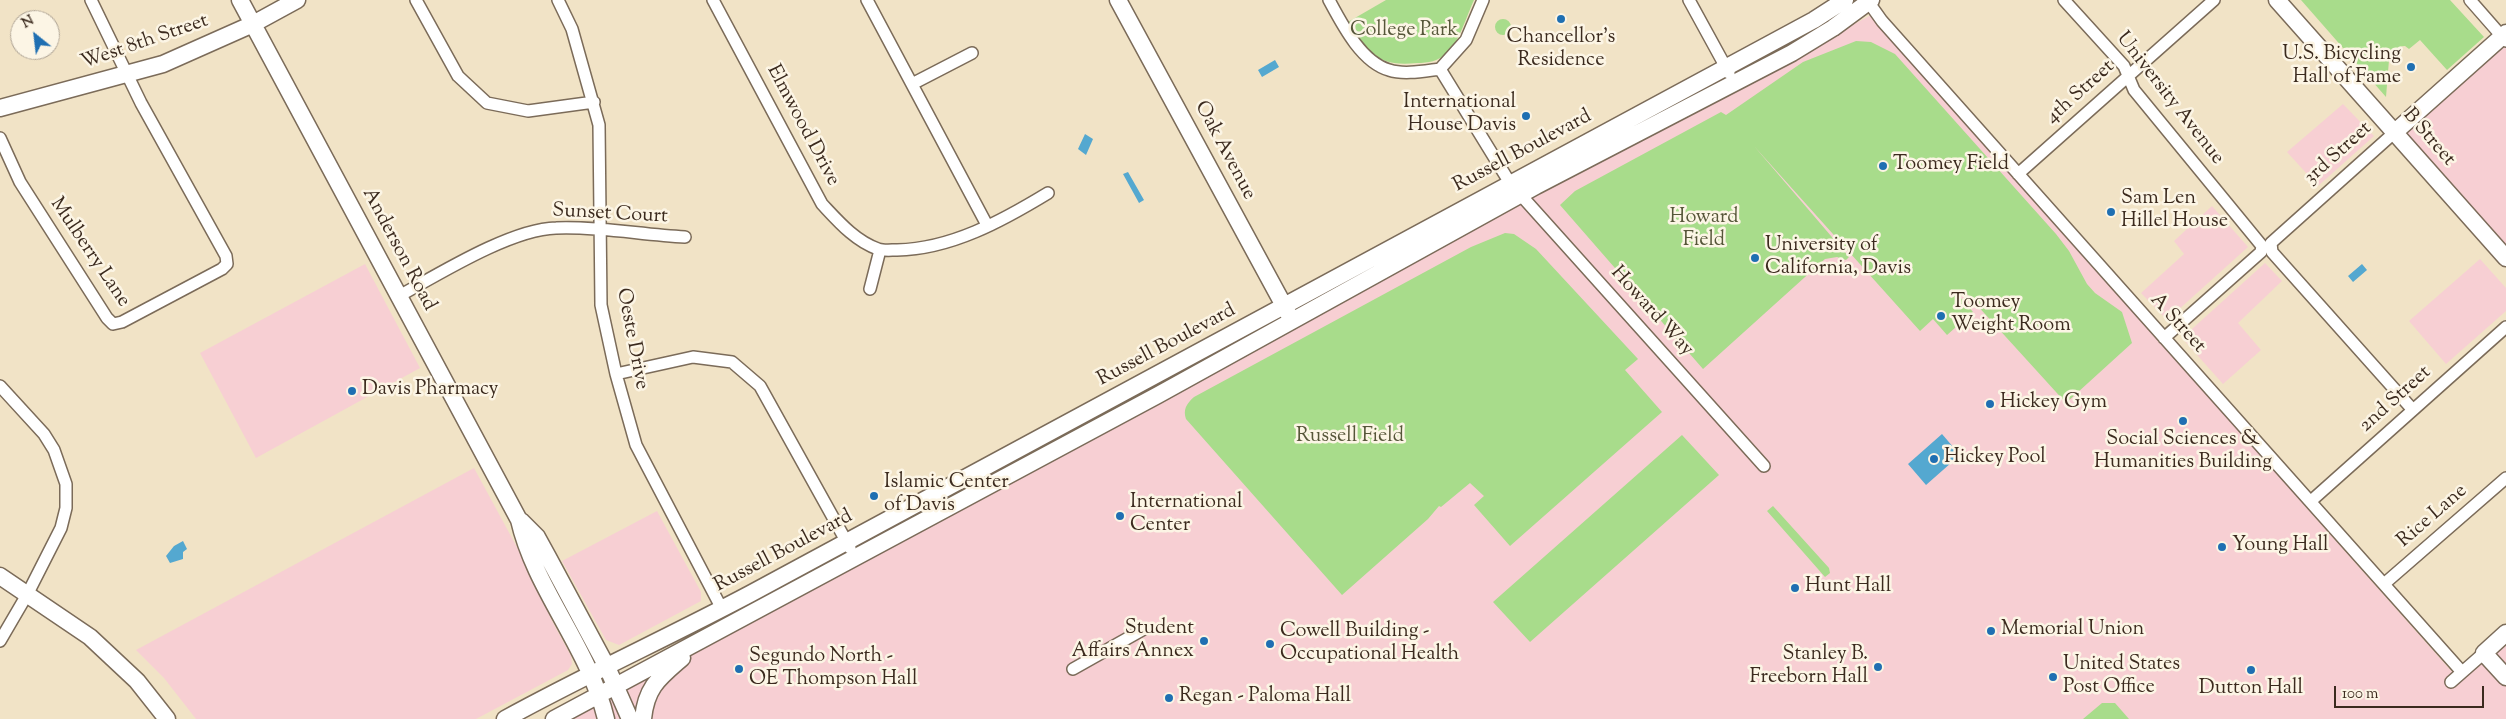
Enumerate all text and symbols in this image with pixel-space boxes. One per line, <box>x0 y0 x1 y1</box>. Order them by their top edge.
north arrow <box>10 10 60 60</box>
street label: West 8th Street <box>78 10 212 76</box>
text: N <box>18 11 38 34</box>
marker: Chancellor's Residence <box>1555 13 1567 25</box>
park label: College Park <box>1350 20 1458 44</box>
place label: Chancellor's Residence <box>1507 27 1615 74</box>
street label: University Avenue <box>2110 28 2228 170</box>
place label: U.S. Bicycling Hall of Fame <box>2282 44 2401 91</box>
street label: 4th Street <box>2042 56 2120 130</box>
street label: Elmwood Drive <box>760 61 844 191</box>
marker: U.S. Bicycling Hall of Fame <box>2405 61 2417 73</box>
place label: International House Davis <box>1403 92 1516 139</box>
street label: Oak Avenue <box>1188 98 1260 204</box>
street label: B Street <box>2396 104 2460 172</box>
street label: Russell Boulevard <box>1450 105 1596 199</box>
marker: International House Davis <box>1520 110 1532 122</box>
street label: 3rd Street <box>2300 117 2378 191</box>
place label: Toomey Field <box>1893 154 2009 178</box>
marker: Toomey Field <box>1877 160 1889 172</box>
street label: Anderson Road <box>356 184 440 316</box>
place label: Sam Len Hillel House <box>2121 188 2228 235</box>
street label: Mulberry Lane <box>44 194 134 312</box>
street label: Sunset Court <box>552 200 668 230</box>
marker: Sam Len Hillel House <box>2105 206 2117 218</box>
park label: Howard Field <box>1670 207 1738 254</box>
place label: University of California, Davis <box>1765 235 1911 282</box>
marker: University of California, Davis <box>1749 252 1761 264</box>
street label: Howard Way <box>1604 262 1698 362</box>
street label: Oeste Drive <box>609 286 653 392</box>
street label: A Street <box>2144 289 2210 359</box>
place label: Toomey Weight Room <box>1951 292 2071 339</box>
street label: Russell Boulevard <box>1094 299 1240 393</box>
marker: Toomey Weight Room <box>1935 310 1947 322</box>
street label: 2nd Street <box>2355 362 2437 438</box>
place label: Davis Pharmacy <box>362 379 498 403</box>
marker: Davis Pharmacy <box>346 385 358 397</box>
place label: Hickey Gym <box>2000 392 2107 416</box>
marker: Hickey Gym <box>1984 398 1996 410</box>
marker: Social Sciences & Humanities Building <box>2177 415 2189 427</box>
park label: Russell Field <box>1296 426 1404 450</box>
place label: Social Sciences & Humanities Building <box>2094 429 2272 476</box>
place label: Hickey Pool <box>1944 447 2046 471</box>
marker: Hickey Pool <box>1928 453 1940 465</box>
place label: Islamic Center of Davis <box>884 472 1009 519</box>
street label: Rice Lane <box>2393 480 2473 554</box>
marker: Islamic Center of Davis <box>868 490 880 502</box>
place label: International Center <box>1130 492 1243 539</box>
street label: Russell Boulevard <box>711 505 857 599</box>
marker: International Center <box>1114 510 1126 522</box>
place label: Young Hall <box>2232 535 2329 559</box>
marker: Young Hall <box>2216 541 2228 553</box>
place label: Hunt Hall <box>1805 576 1891 600</box>
marker: Hunt Hall <box>1789 582 1801 594</box>
place label: Student Affairs Annex <box>1071 618 1194 665</box>
place label: Memorial Union <box>2001 619 2144 643</box>
place label: Cowell Building - Occupational Health <box>1280 621 1459 668</box>
marker: Memorial Union <box>1985 625 1997 637</box>
marker: Student Affairs Annex <box>1198 635 1210 647</box>
marker: Cowell Building - Occupational Health <box>1264 638 1276 650</box>
place label: Stanley B. Freeborn Hall <box>1750 644 1868 691</box>
place label: Segundo North - OE Thompson Hall <box>749 646 917 693</box>
place label: United States Post Office <box>2063 654 2180 701</box>
marker: Stanley B. Freeborn Hall <box>1872 661 1884 673</box>
marker: Segundo North - OE Thompson Hall <box>733 663 745 675</box>
marker: Dutton Hall <box>2245 664 2257 676</box>
marker: United States Post Office <box>2047 671 2059 683</box>
scale bar <box>2336 676 2486 708</box>
place label: Dutton Hall <box>2199 678 2303 702</box>
text: 100 m <box>2342 684 2378 705</box>
place label: Regan - Paloma Hall <box>1179 686 1351 710</box>
marker: Regan - Paloma Hall <box>1163 692 1175 704</box>

